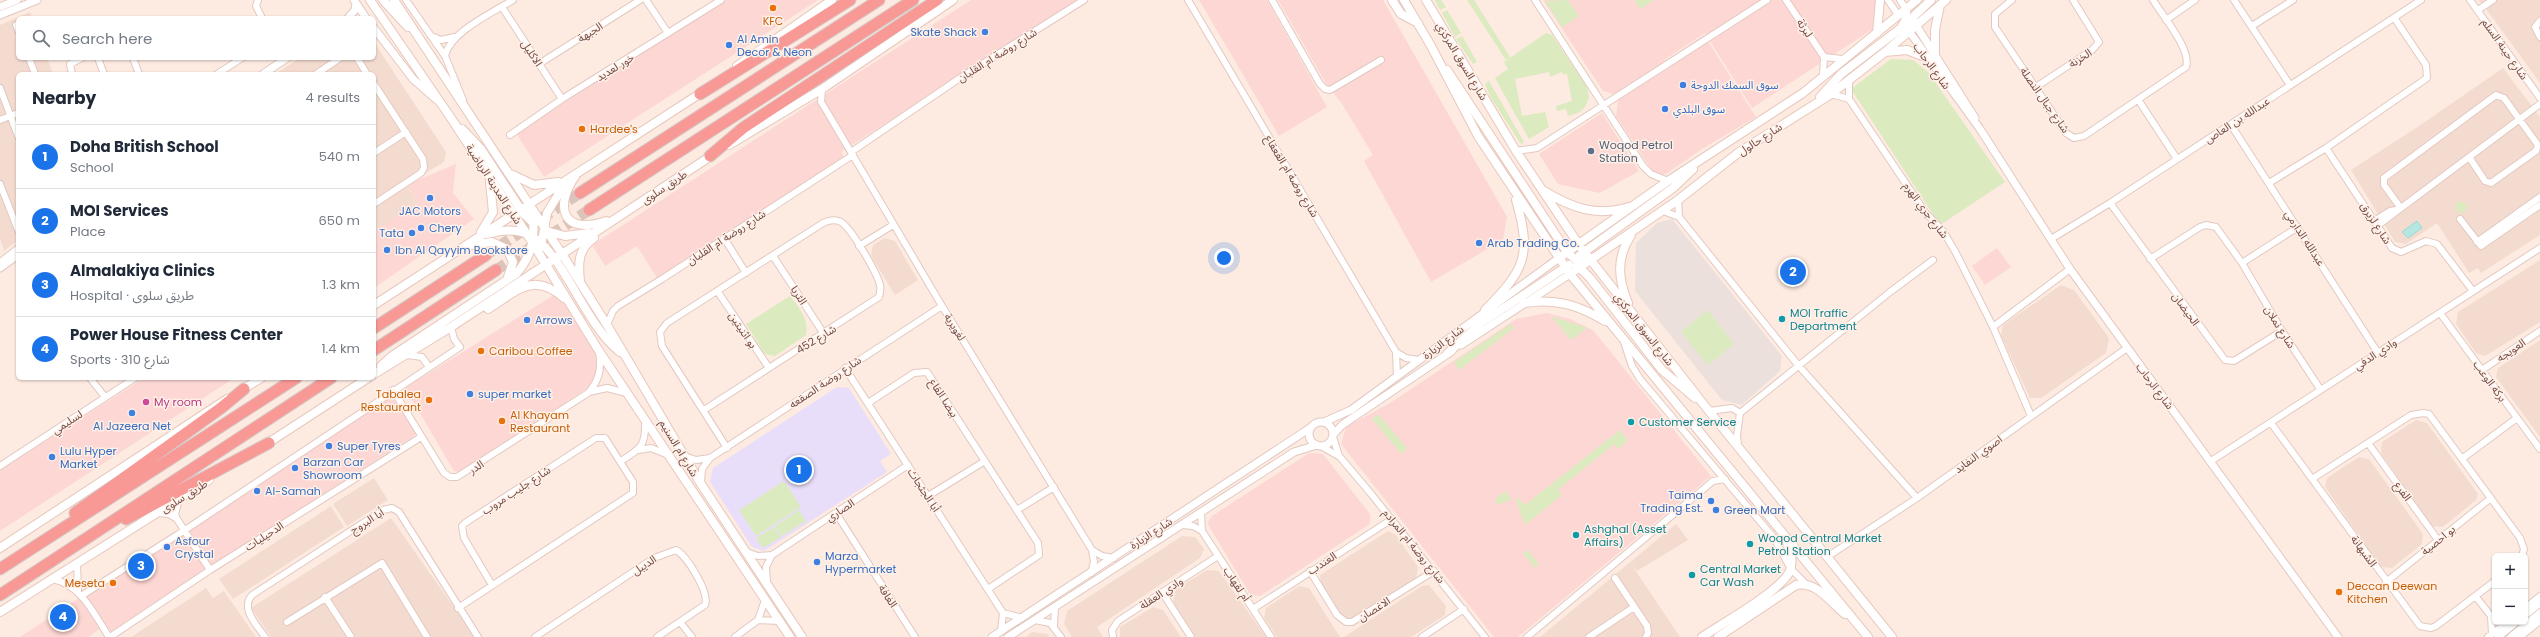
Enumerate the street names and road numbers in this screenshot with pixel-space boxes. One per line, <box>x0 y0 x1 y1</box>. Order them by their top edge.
street label: شارع حينة السلم <box>2477 15 2532 84</box>
street label: لبرثة <box>1793 16 1817 41</box>
street label: الجبهة <box>574 18 606 46</box>
street label: شارع السوق المركزي <box>1431 19 1492 104</box>
street label: شارع روضة ام القلبان <box>954 24 1040 86</box>
street label: الاكليل <box>517 36 547 70</box>
street label: شارع الرحاب <box>1910 39 1955 93</box>
street label: الخزنة <box>2065 45 2095 71</box>
street label: خور لعديد <box>593 49 638 85</box>
street label: شارع جبال النصلة <box>2016 64 2074 136</box>
street label: عبدالله بن العاص <box>2201 93 2273 147</box>
street label: شارع حالول <box>1735 119 1786 159</box>
street label: شارع روضة ام القعقاع <box>1261 132 1323 220</box>
street label: شارع المدينة الرياضية <box>462 141 526 228</box>
street label: طريق سلوى <box>638 166 690 208</box>
street label: شارع جري الهرم <box>1898 179 1953 243</box>
street label: شارع لزيرق <box>2356 199 2396 247</box>
street label: شارع روضة ام القلبان <box>683 205 769 269</box>
street label: عبدالله الدارمي <box>2280 207 2329 270</box>
street label: الثريا <box>787 282 811 308</box>
street label: شارع السوق المركزي <box>1609 289 1678 370</box>
street label: الحيضان <box>2168 289 2204 329</box>
street label: شارع نملان <box>2261 302 2300 352</box>
street label: بو اثنيتين <box>725 308 761 352</box>
street label: لغويرية <box>940 310 970 344</box>
street label: شارع 452 <box>793 320 839 358</box>
street label: شارع الزبارة <box>1419 321 1467 363</box>
street label: وادي الدفي <box>2350 334 2401 375</box>
street label: العويجه <box>2493 334 2529 366</box>
street label: شارع روضة الصقعه <box>786 352 865 412</box>
street label: بركة الوعب <box>2469 357 2511 405</box>
street label: شارع الرحاب <box>2132 359 2178 413</box>
street label: بيضا القاع <box>925 375 963 421</box>
street label: لسليمي <box>48 406 87 439</box>
street label: شارع ام السنيم <box>655 416 703 480</box>
street label: اصوي النفايد <box>1951 431 2006 478</box>
street label: الدر <box>464 456 487 478</box>
street label: شارع جليب مروب <box>478 462 554 518</box>
street label: أبا الجثجاث <box>904 465 944 515</box>
street label: طريق سلوى <box>158 475 210 517</box>
street label: الفرع <box>2390 478 2416 504</box>
street label: الصاري <box>822 495 858 527</box>
street label: أبا البروج <box>347 504 387 538</box>
street label: شارع روضة ام المرادم <box>1379 505 1449 587</box>
street label: شارع الزبارة <box>1126 513 1176 553</box>
street label: الدحيليات <box>241 517 287 555</box>
street label: بو احصية <box>2417 521 2459 559</box>
street label: الشبهانة <box>2347 532 2381 570</box>
street label: العندب <box>1304 548 1340 578</box>
street label: الديبل <box>629 551 659 579</box>
street label: أم لقهاب <box>1220 563 1254 605</box>
street label: وادي العقلة <box>1136 573 1187 614</box>
street label: الغافة <box>875 581 901 611</box>
street label: الاغصان <box>1355 593 1393 625</box>

